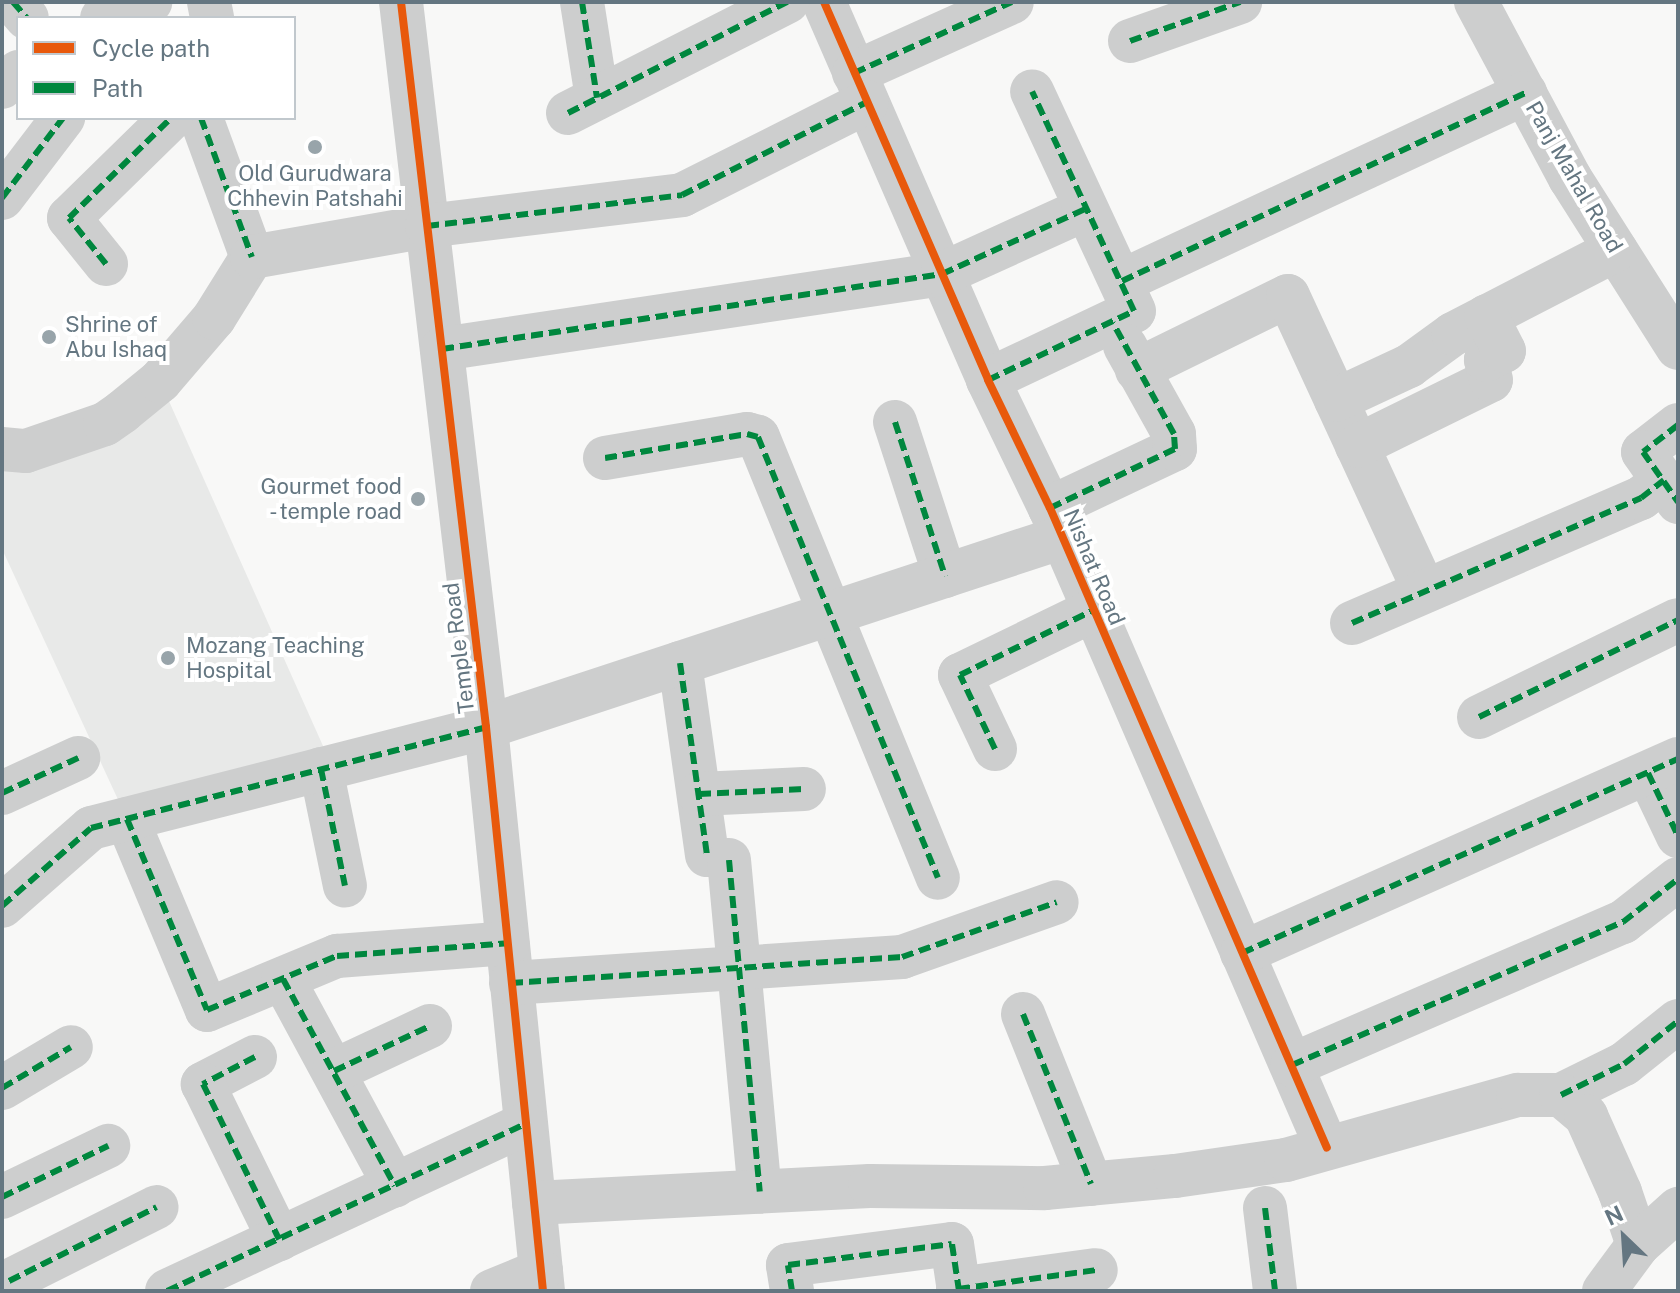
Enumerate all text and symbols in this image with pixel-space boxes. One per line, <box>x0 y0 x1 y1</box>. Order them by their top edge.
legend <box>16 16 296 120</box>
text: Cycle path <box>92 34 210 62</box>
text: Path <box>92 74 143 102</box>
street label: Panj Mahal Road <box>1520 97 1628 257</box>
marker: Old Gurudwara Chhevin Patshahi <box>306 138 324 156</box>
place label: Old Gurudwara Chhevin Patshahi <box>227 160 403 212</box>
place label: Shrine of Abu Ishaq <box>65 311 167 362</box>
marker: Shrine of Abu Ishaq <box>40 328 58 346</box>
place label: Gourmet food - temple road <box>260 473 402 524</box>
marker: Gourmet food - temple road <box>409 490 427 508</box>
street label: Nishat Road <box>1058 505 1130 629</box>
street label: Temple Road <box>438 581 480 715</box>
place label: Mozang Teaching Hospital <box>186 632 365 684</box>
marker: Mozang Teaching Hospital <box>157 647 179 669</box>
north arrow <box>1584 1197 1664 1277</box>
text: N <box>1601 1200 1627 1231</box>

